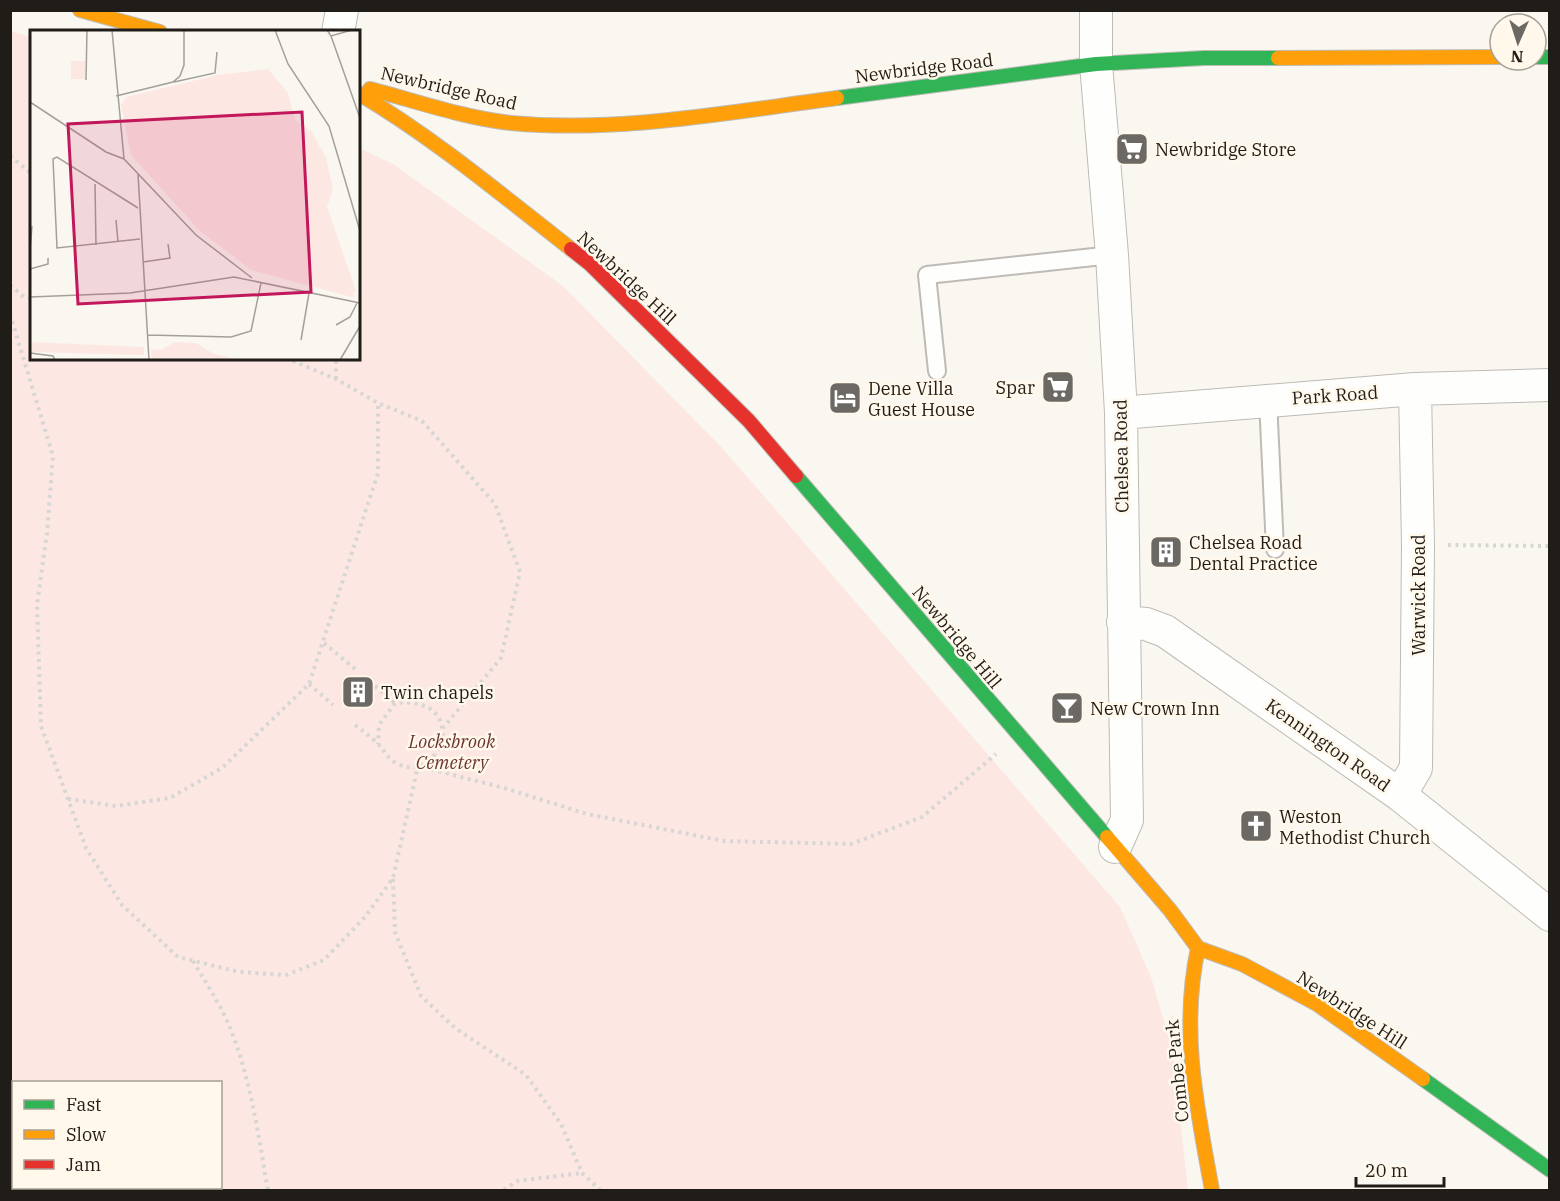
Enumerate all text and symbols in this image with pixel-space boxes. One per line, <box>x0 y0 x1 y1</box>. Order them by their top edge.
north arrow <box>1488 12 1548 72</box>
inset map <box>30 30 360 360</box>
text: N <box>1510 47 1524 67</box>
street label: Newbridge Road <box>853 48 995 88</box>
street label: Newbridge Road <box>379 61 520 115</box>
supermarket icon: Newbridge Store <box>1114 131 1150 167</box>
place label: Newbridge Store <box>1155 138 1296 161</box>
street label: Newbridge Hill <box>573 226 681 330</box>
supermarket icon: Spar <box>1040 369 1076 405</box>
place label: Spar <box>995 376 1035 399</box>
place label: Dene Villa Guest House <box>868 377 975 421</box>
hotel icon: Dene Villa Guest House <box>827 380 863 416</box>
street label: Park Road <box>1291 381 1379 409</box>
street label: Chelsea Road <box>1109 399 1133 513</box>
place label: Chelsea Road Dental Practice <box>1189 531 1318 575</box>
building icon: Chelsea Road Dental Practice <box>1148 534 1184 570</box>
street label: Warwick Road <box>1407 534 1430 656</box>
street label: Newbridge Hill <box>907 581 1007 693</box>
building icon: Twin chapels <box>340 674 376 710</box>
place label: Twin chapels <box>381 681 493 704</box>
bar icon: New Crown Inn <box>1049 690 1085 726</box>
street label: Kennington Road <box>1261 693 1395 797</box>
place label: New Crown Inn <box>1090 697 1220 720</box>
park label: Locksbrook Cemetery <box>408 730 496 774</box>
place label: Weston Methodist Church <box>1279 805 1431 849</box>
church icon: Weston Methodist Church <box>1238 808 1274 844</box>
street label: Newbridge Hill <box>1292 966 1412 1054</box>
street label: Combe Park <box>1160 1018 1194 1123</box>
legend <box>12 1081 222 1189</box>
text: Fast <box>66 1093 101 1116</box>
text: Slow <box>66 1123 106 1146</box>
scale bar <box>1356 1150 1444 1188</box>
text: Jam <box>66 1153 101 1176</box>
text: 20 m <box>1365 1159 1408 1182</box>

